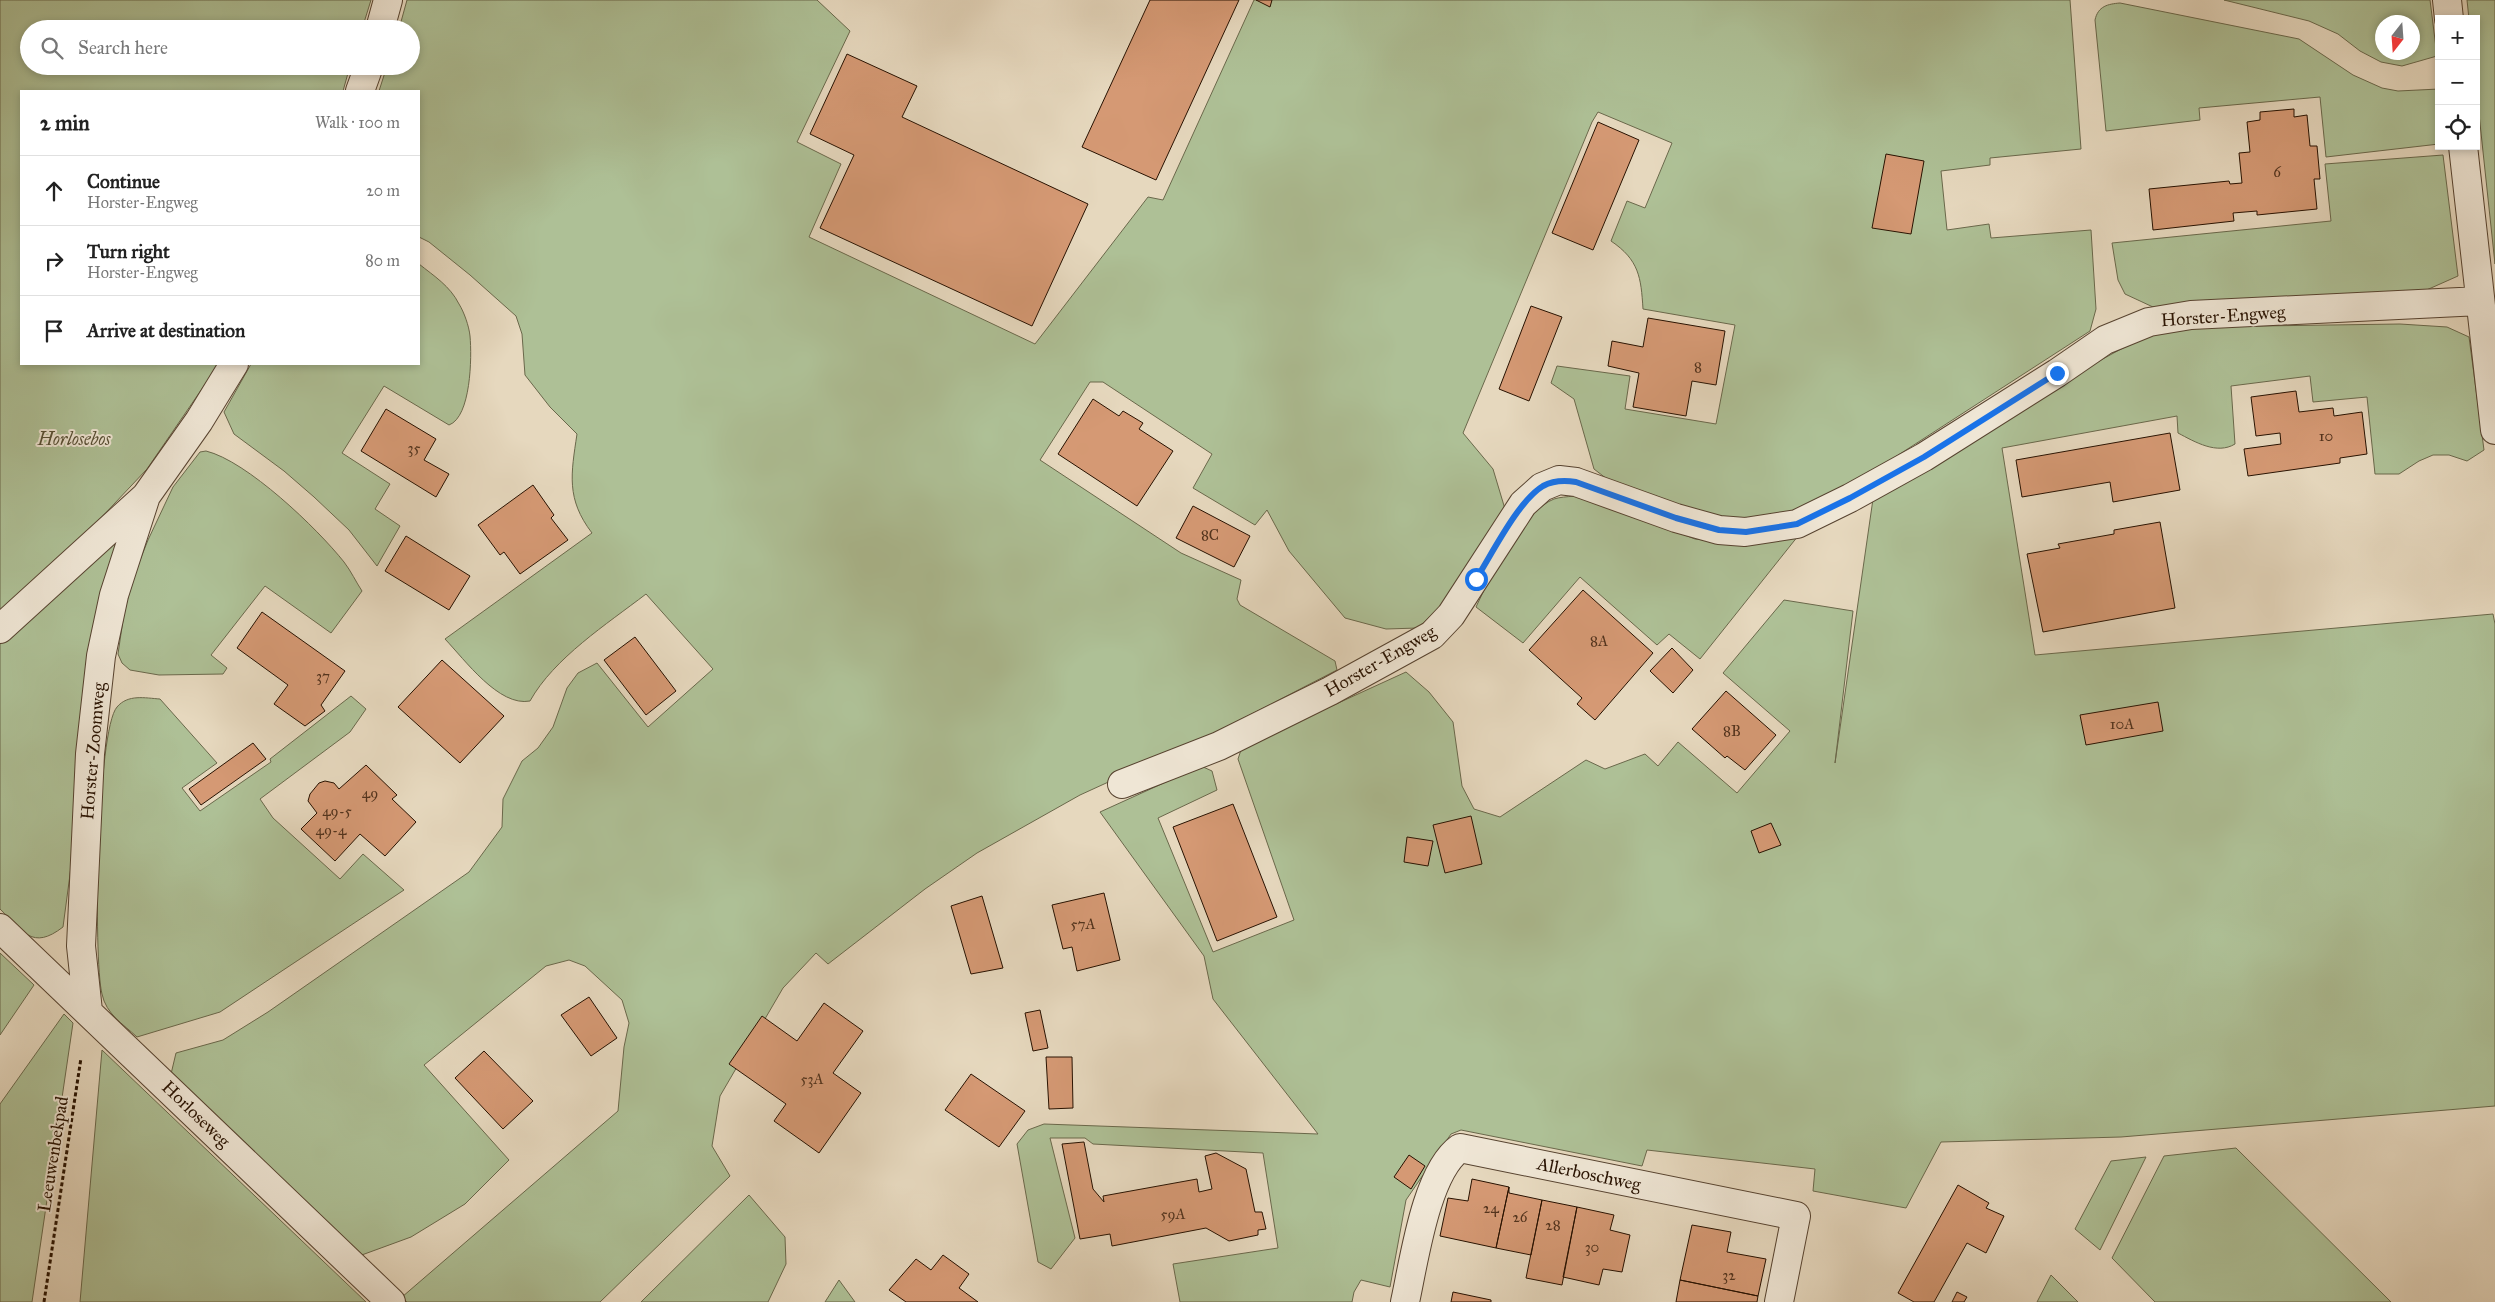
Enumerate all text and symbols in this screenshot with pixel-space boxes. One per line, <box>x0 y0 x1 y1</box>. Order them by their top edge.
north arrow <box>2375 15 2420 60</box>
map controls <box>2435 15 2480 150</box>
button: + <box>2435 15 2480 60</box>
search box <box>20 20 420 75</box>
icon: search <box>38 34 66 62</box>
text: Search here <box>78 36 168 59</box>
button: − <box>2435 60 2480 105</box>
button: locate <box>2435 105 2480 150</box>
text: 2 min <box>40 110 90 136</box>
text: Walk · 100 m <box>315 113 400 132</box>
house number: 6 <box>2273 163 2282 181</box>
text: Continue <box>87 170 160 193</box>
icon: ahead <box>40 177 68 205</box>
text: 20 m <box>366 181 400 200</box>
text: Horster-Engweg <box>87 193 198 212</box>
text: Turn right <box>87 240 170 263</box>
icon: right <box>40 247 68 275</box>
text: 80 m <box>365 251 400 270</box>
text: Horster-Engweg <box>87 263 198 282</box>
street label: Horster-Engweg <box>2160 301 2287 332</box>
icon: arrive <box>40 317 68 345</box>
text: Arrive at destination <box>87 319 245 342</box>
house number: 8 <box>1694 358 1702 376</box>
route end <box>2046 362 2069 385</box>
house number: 10 <box>2319 427 2333 445</box>
park label: Horlosebos <box>36 428 111 450</box>
house number: 35 <box>408 439 421 457</box>
house number: 8C <box>1201 526 1219 544</box>
route start <box>1465 568 1488 591</box>
street label: Horster-Engweg <box>1321 620 1440 703</box>
house number: 8A <box>1590 632 1608 650</box>
house number: 37 <box>316 667 330 685</box>
street label: Horster-Zoomweg <box>76 681 111 821</box>
house number: 10A <box>2110 715 2134 733</box>
house number: 8B <box>1723 722 1741 740</box>
house number: 49 <box>362 784 378 802</box>
house number: 49-5 <box>322 802 352 820</box>
house number: 49-4 <box>316 821 347 839</box>
house number: 57A <box>1070 915 1096 933</box>
house number: 53A <box>800 1070 824 1088</box>
street label: Horloseweg <box>156 1076 235 1153</box>
street label: Leeuwenbekpad <box>33 1095 73 1213</box>
street label: Allerboschweg <box>1534 1152 1643 1197</box>
house number: 24 <box>1483 1199 1500 1217</box>
house number: 59A <box>1160 1205 1186 1223</box>
house number: 26 <box>1512 1208 1529 1226</box>
house number: 28 <box>1545 1216 1561 1234</box>
house number: 30 <box>1585 1238 1599 1256</box>
house number: 32 <box>1722 1266 1736 1284</box>

